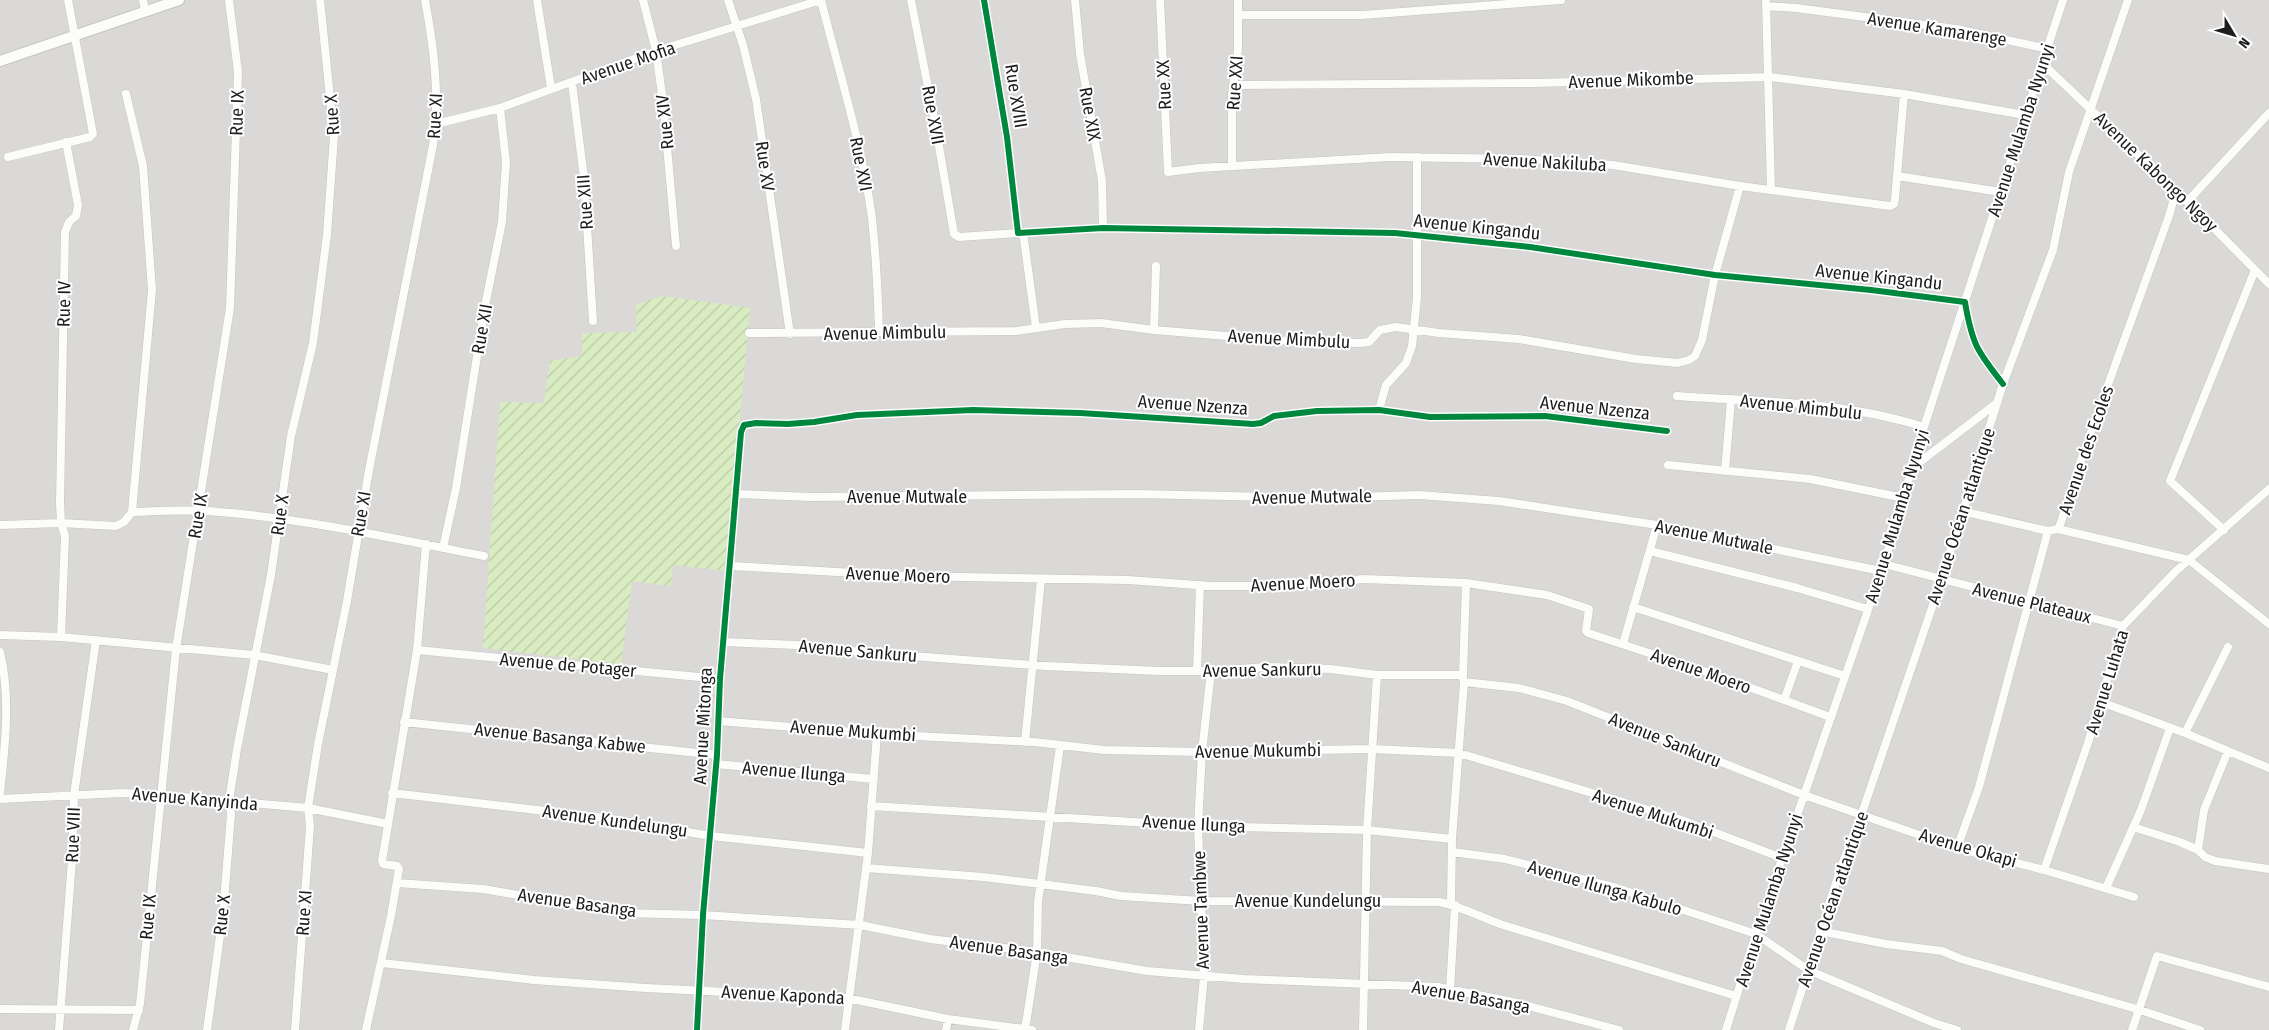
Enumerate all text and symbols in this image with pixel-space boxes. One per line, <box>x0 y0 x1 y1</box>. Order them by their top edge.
street label: Avenue Kamarenge <box>1866 7 2008 51</box>
north arrow <box>2209 10 2259 60</box>
text: N <box>2235 34 2253 51</box>
street label: Avenue Mofia <box>578 36 678 89</box>
street label: Avenue Mulamba Nyunyi <box>1983 41 2059 219</box>
street label: Rue XXI <box>1222 55 1248 111</box>
street label: Rue XX <box>1152 59 1176 111</box>
street label: Rue XVIII <box>1000 62 1032 130</box>
street label: Avenue Mikombe <box>1568 67 1694 93</box>
street label: Rue XVII <box>917 84 949 146</box>
street label: Rue XIX <box>1074 85 1106 143</box>
street label: Rue IX <box>225 89 249 136</box>
street label: Rue XI <box>423 93 447 139</box>
street label: Rue XIV <box>651 93 679 151</box>
street label: Rue X <box>320 94 344 136</box>
street label: Avenue Kabongo Ngoy <box>2090 107 2222 237</box>
street label: Rue XVI <box>845 135 877 193</box>
street label: Rue XV <box>751 140 780 193</box>
street label: Avenue Nakiluba <box>1483 148 1607 176</box>
street label: Rue XIII <box>572 174 598 230</box>
street label: Avenue Kingandu <box>1413 209 1541 245</box>
street label: Avenue Kingandu <box>1815 259 1943 295</box>
street label: Rue IV <box>53 280 75 327</box>
street label: Rue XII <box>467 302 497 356</box>
street label: Avenue Mimbulu <box>823 321 947 345</box>
street label: Avenue Mimbulu <box>1227 325 1351 353</box>
street label: Avenue des Ecoles <box>2054 382 2118 517</box>
street label: Avenue Nzenza <box>1137 390 1249 420</box>
street label: Avenue Mimbulu <box>1739 390 1863 424</box>
street label: Avenue Nzenza <box>1539 391 1651 425</box>
street label: Avenue Océan atlantique <box>1922 425 2000 607</box>
street label: Avenue Mulamba Nyunyi <box>1860 426 1934 606</box>
street label: Avenue Mutwale <box>1252 485 1372 509</box>
street label: Avenue Mutwale <box>847 486 967 508</box>
street label: Rue XI <box>346 490 376 538</box>
street label: Rue IX <box>184 491 212 540</box>
street label: Rue X <box>266 493 294 537</box>
street label: Avenue Mutwale <box>1653 515 1775 559</box>
street label: Avenue Moero <box>845 562 951 588</box>
street label: Avenue Moero <box>1250 569 1356 597</box>
street label: Avenue Plateaux <box>1970 578 2094 628</box>
street label: Avenue Luhata <box>2081 627 2133 737</box>
street label: Avenue Sankuru <box>798 635 918 667</box>
street label: Avenue Moero <box>1648 644 1754 698</box>
street label: Avenue de Potager <box>499 648 638 682</box>
street label: Avenue Sankuru <box>1202 658 1322 682</box>
street label: Avenue Mitonga <box>689 667 717 785</box>
street label: Avenue Sankuru <box>1606 708 1724 772</box>
street label: Avenue Mukumbi <box>789 716 917 746</box>
street label: Avenue Basanga Kabwe <box>473 718 647 758</box>
street label: Avenue Mukumbi <box>1195 739 1321 763</box>
street label: Avenue Ilunga <box>741 757 847 787</box>
street label: Avenue Kanyinda <box>131 783 259 815</box>
street label: Avenue Mukumbi <box>1590 784 1716 844</box>
street label: Avenue Kundelungu <box>541 800 689 842</box>
street label: Rue VIII <box>61 807 85 863</box>
street label: Avenue Océan atlantique <box>1793 808 1873 990</box>
street label: Avenue Ilunga <box>1142 810 1246 838</box>
street label: Avenue Mulamba Nyunyi <box>1731 811 1807 989</box>
street label: Avenue Okapi <box>1917 824 2019 872</box>
street label: Avenue Tambwe <box>1188 850 1214 970</box>
street label: Avenue Ilunga Kabulo <box>1525 855 1685 921</box>
street label: Avenue Basanga <box>516 884 638 922</box>
street label: Rue XI <box>291 889 317 937</box>
street label: Avenue Kundelungu <box>1235 890 1381 912</box>
street label: Rue IX <box>135 893 161 941</box>
street label: Rue X <box>209 893 235 937</box>
street label: Avenue Basanga <box>948 931 1070 969</box>
street label: Avenue Basanga <box>1410 976 1532 1018</box>
street label: Avenue Kaponda <box>721 981 845 1009</box>

